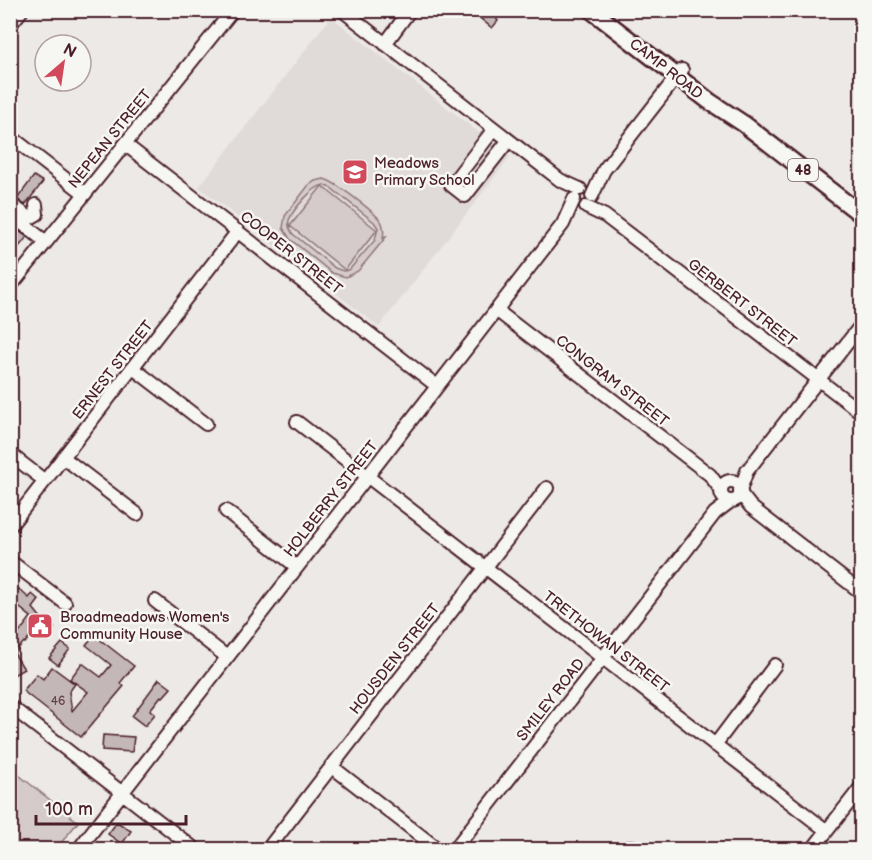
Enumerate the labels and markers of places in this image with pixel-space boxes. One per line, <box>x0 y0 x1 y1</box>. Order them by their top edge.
place label: Meadows Primary School <box>374 154 475 190</box>
school or university icon: Meadows Primary School <box>340 157 370 187</box>
place label: Broadmeadows Women's Community House <box>60 608 230 644</box>
public building icon: Broadmeadows Women's Community House <box>25 611 55 641</box>

